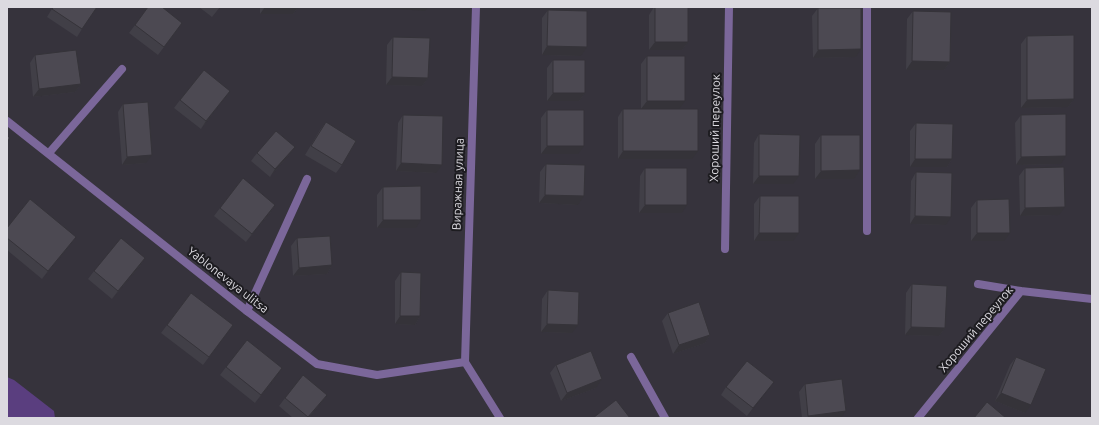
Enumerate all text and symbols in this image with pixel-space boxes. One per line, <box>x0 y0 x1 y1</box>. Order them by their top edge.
street label: Хороший переулок <box>707 74 722 182</box>
street label: Виражная улица <box>449 138 466 230</box>
street label: Yablonevaya ulitsa <box>185 244 271 315</box>
street label: Хороший переулок <box>936 283 1015 374</box>

